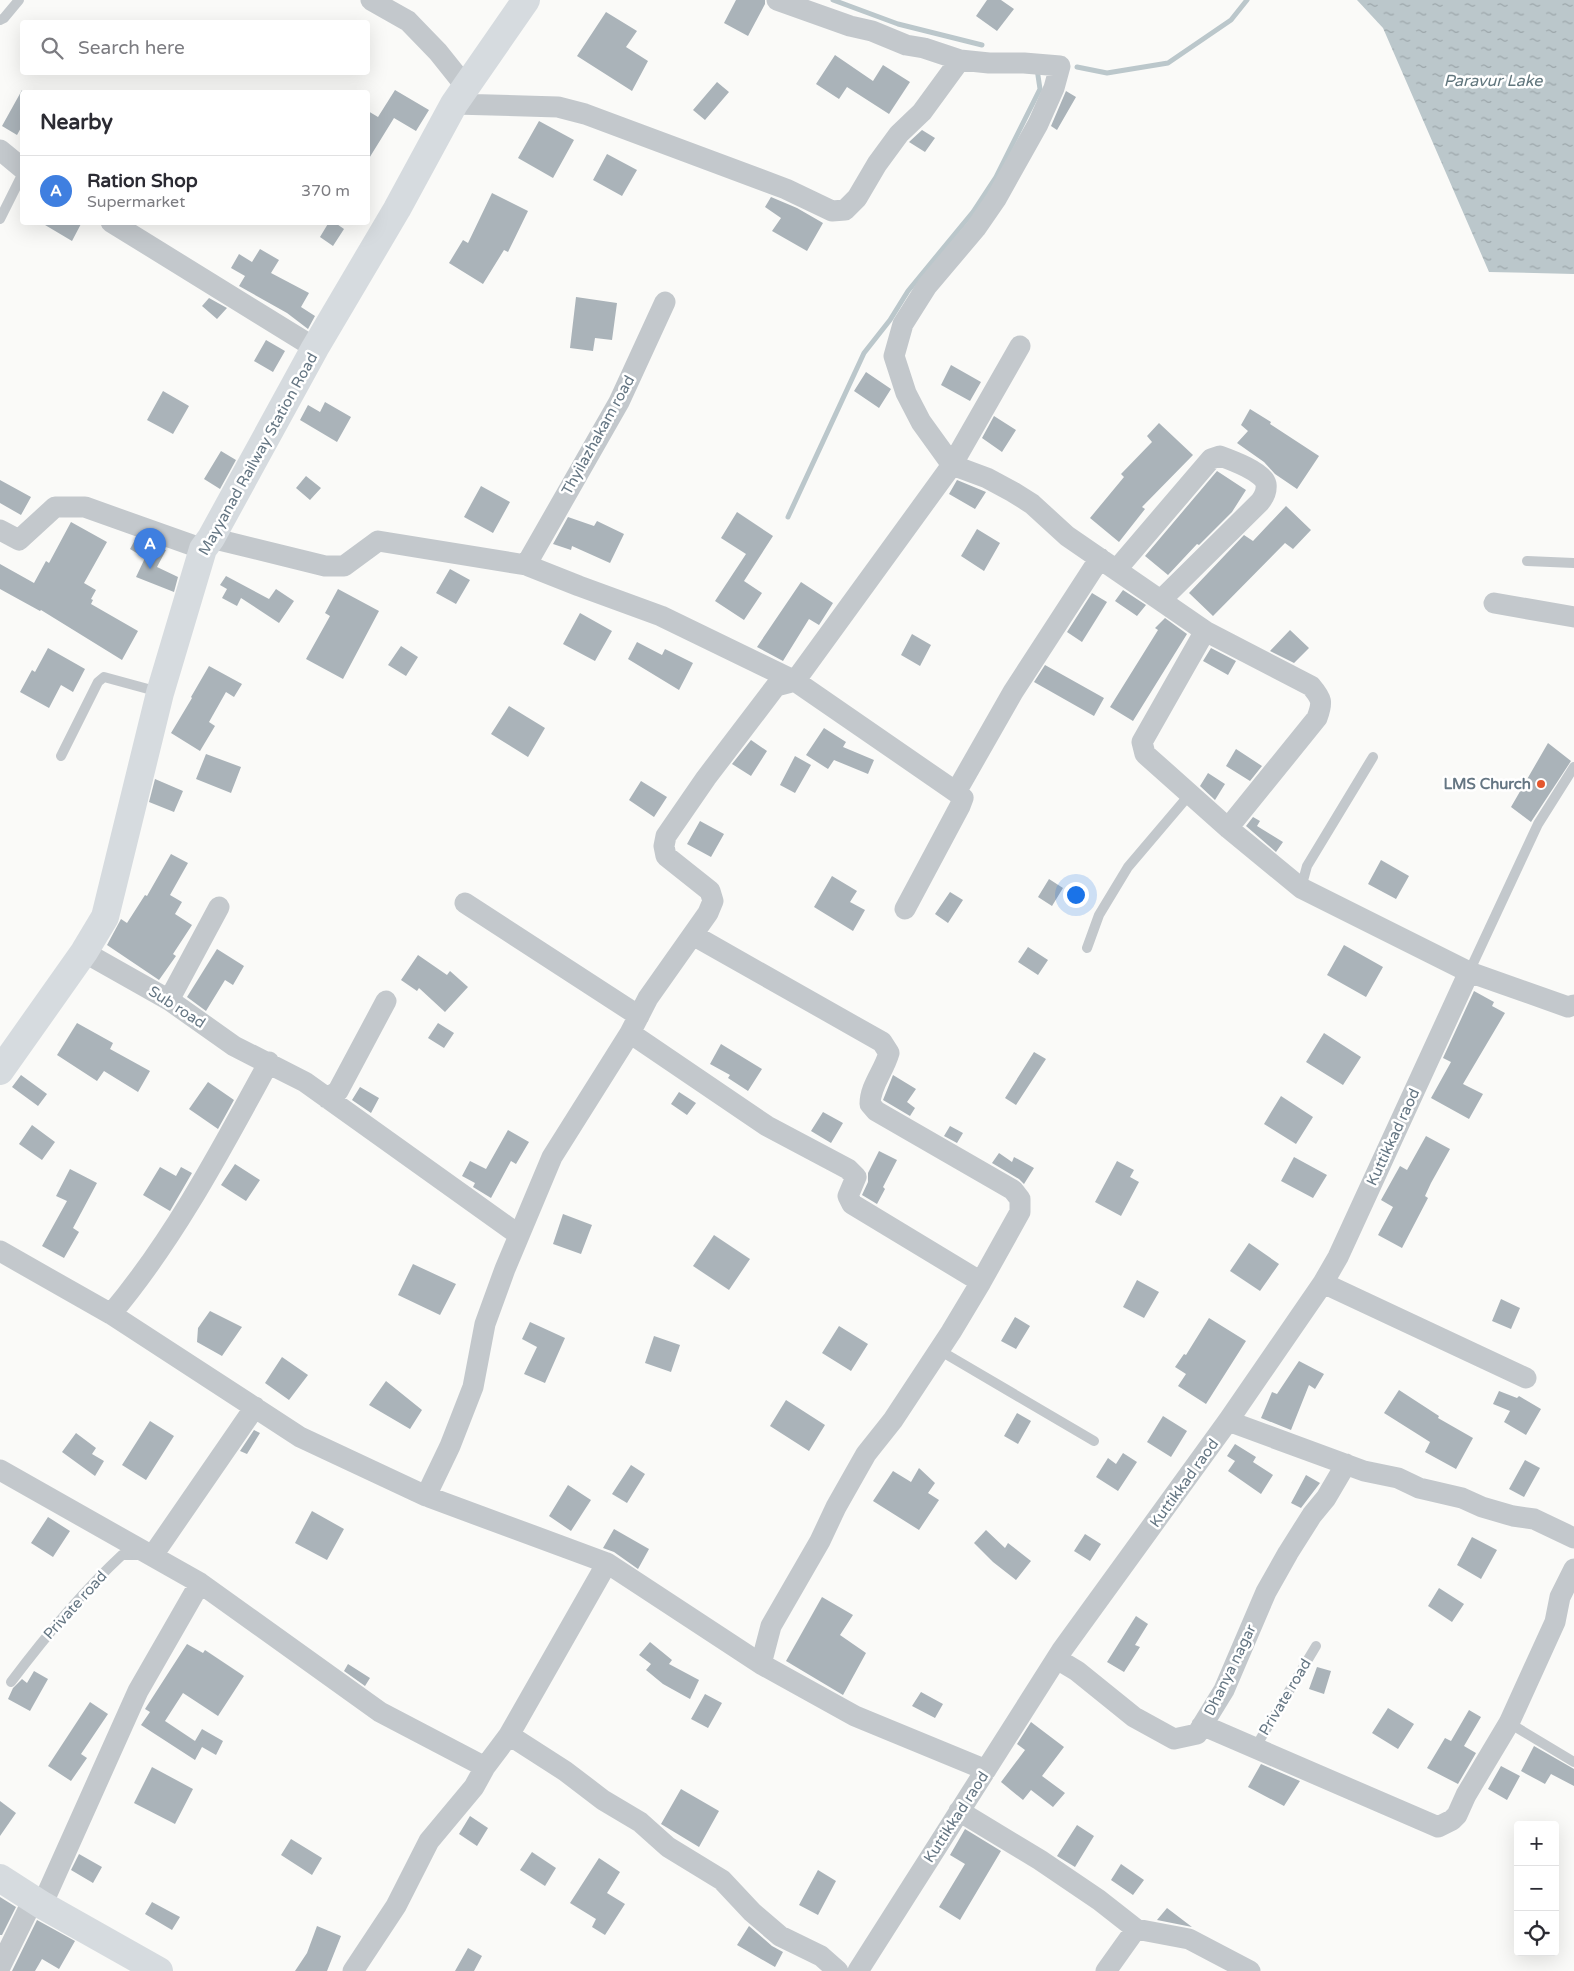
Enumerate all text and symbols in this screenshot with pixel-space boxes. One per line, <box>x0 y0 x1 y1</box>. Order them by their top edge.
search box <box>20 20 370 75</box>
icon: search <box>38 34 66 62</box>
text: Search here <box>78 37 185 59</box>
water label: Paravur Lake <box>1444 71 1543 91</box>
text: Nearby <box>40 110 113 135</box>
text: Ration Shop <box>87 170 198 192</box>
text: A <box>50 181 62 201</box>
text: 370 m <box>301 181 350 201</box>
text: Supermarket <box>87 192 185 212</box>
street label: Mayyanad Railway Station Road <box>195 349 321 559</box>
street label: Thyilazhakam road <box>558 372 638 498</box>
pin: A <box>134 528 166 569</box>
place label: LMS Church <box>1443 775 1531 793</box>
marker: LMS Church <box>1535 778 1547 790</box>
your location <box>1063 882 1089 908</box>
street label: Sub road <box>145 982 209 1032</box>
street label: Kuttikkad raod <box>1363 1086 1423 1188</box>
street label: Kuttikkad raod <box>1146 1435 1222 1531</box>
street label: Private road <box>40 1567 110 1643</box>
street label: Dhanya nagar <box>1200 1621 1260 1719</box>
street label: Private road <box>1255 1655 1315 1739</box>
street label: Kuttikkad raod <box>920 1768 992 1866</box>
map controls <box>1514 1821 1559 1956</box>
button: + <box>1514 1821 1559 1866</box>
button: − <box>1514 1866 1559 1911</box>
button: locate <box>1514 1911 1559 1956</box>

